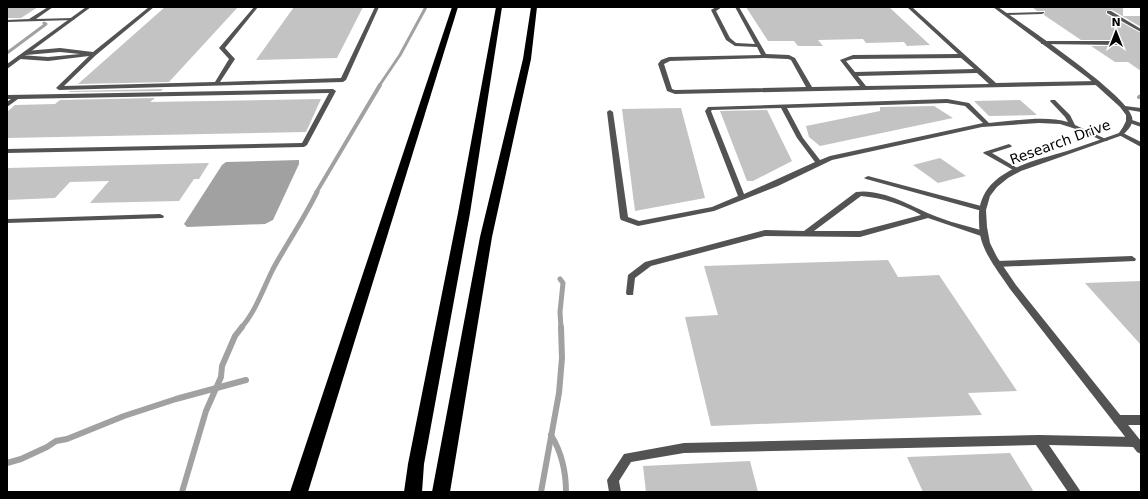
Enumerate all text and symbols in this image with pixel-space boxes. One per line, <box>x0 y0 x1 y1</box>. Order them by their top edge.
north arrow <box>1096 12 1136 52</box>
text: N <box>1111 16 1121 29</box>
street label: Research Drive <box>1007 116 1113 168</box>

